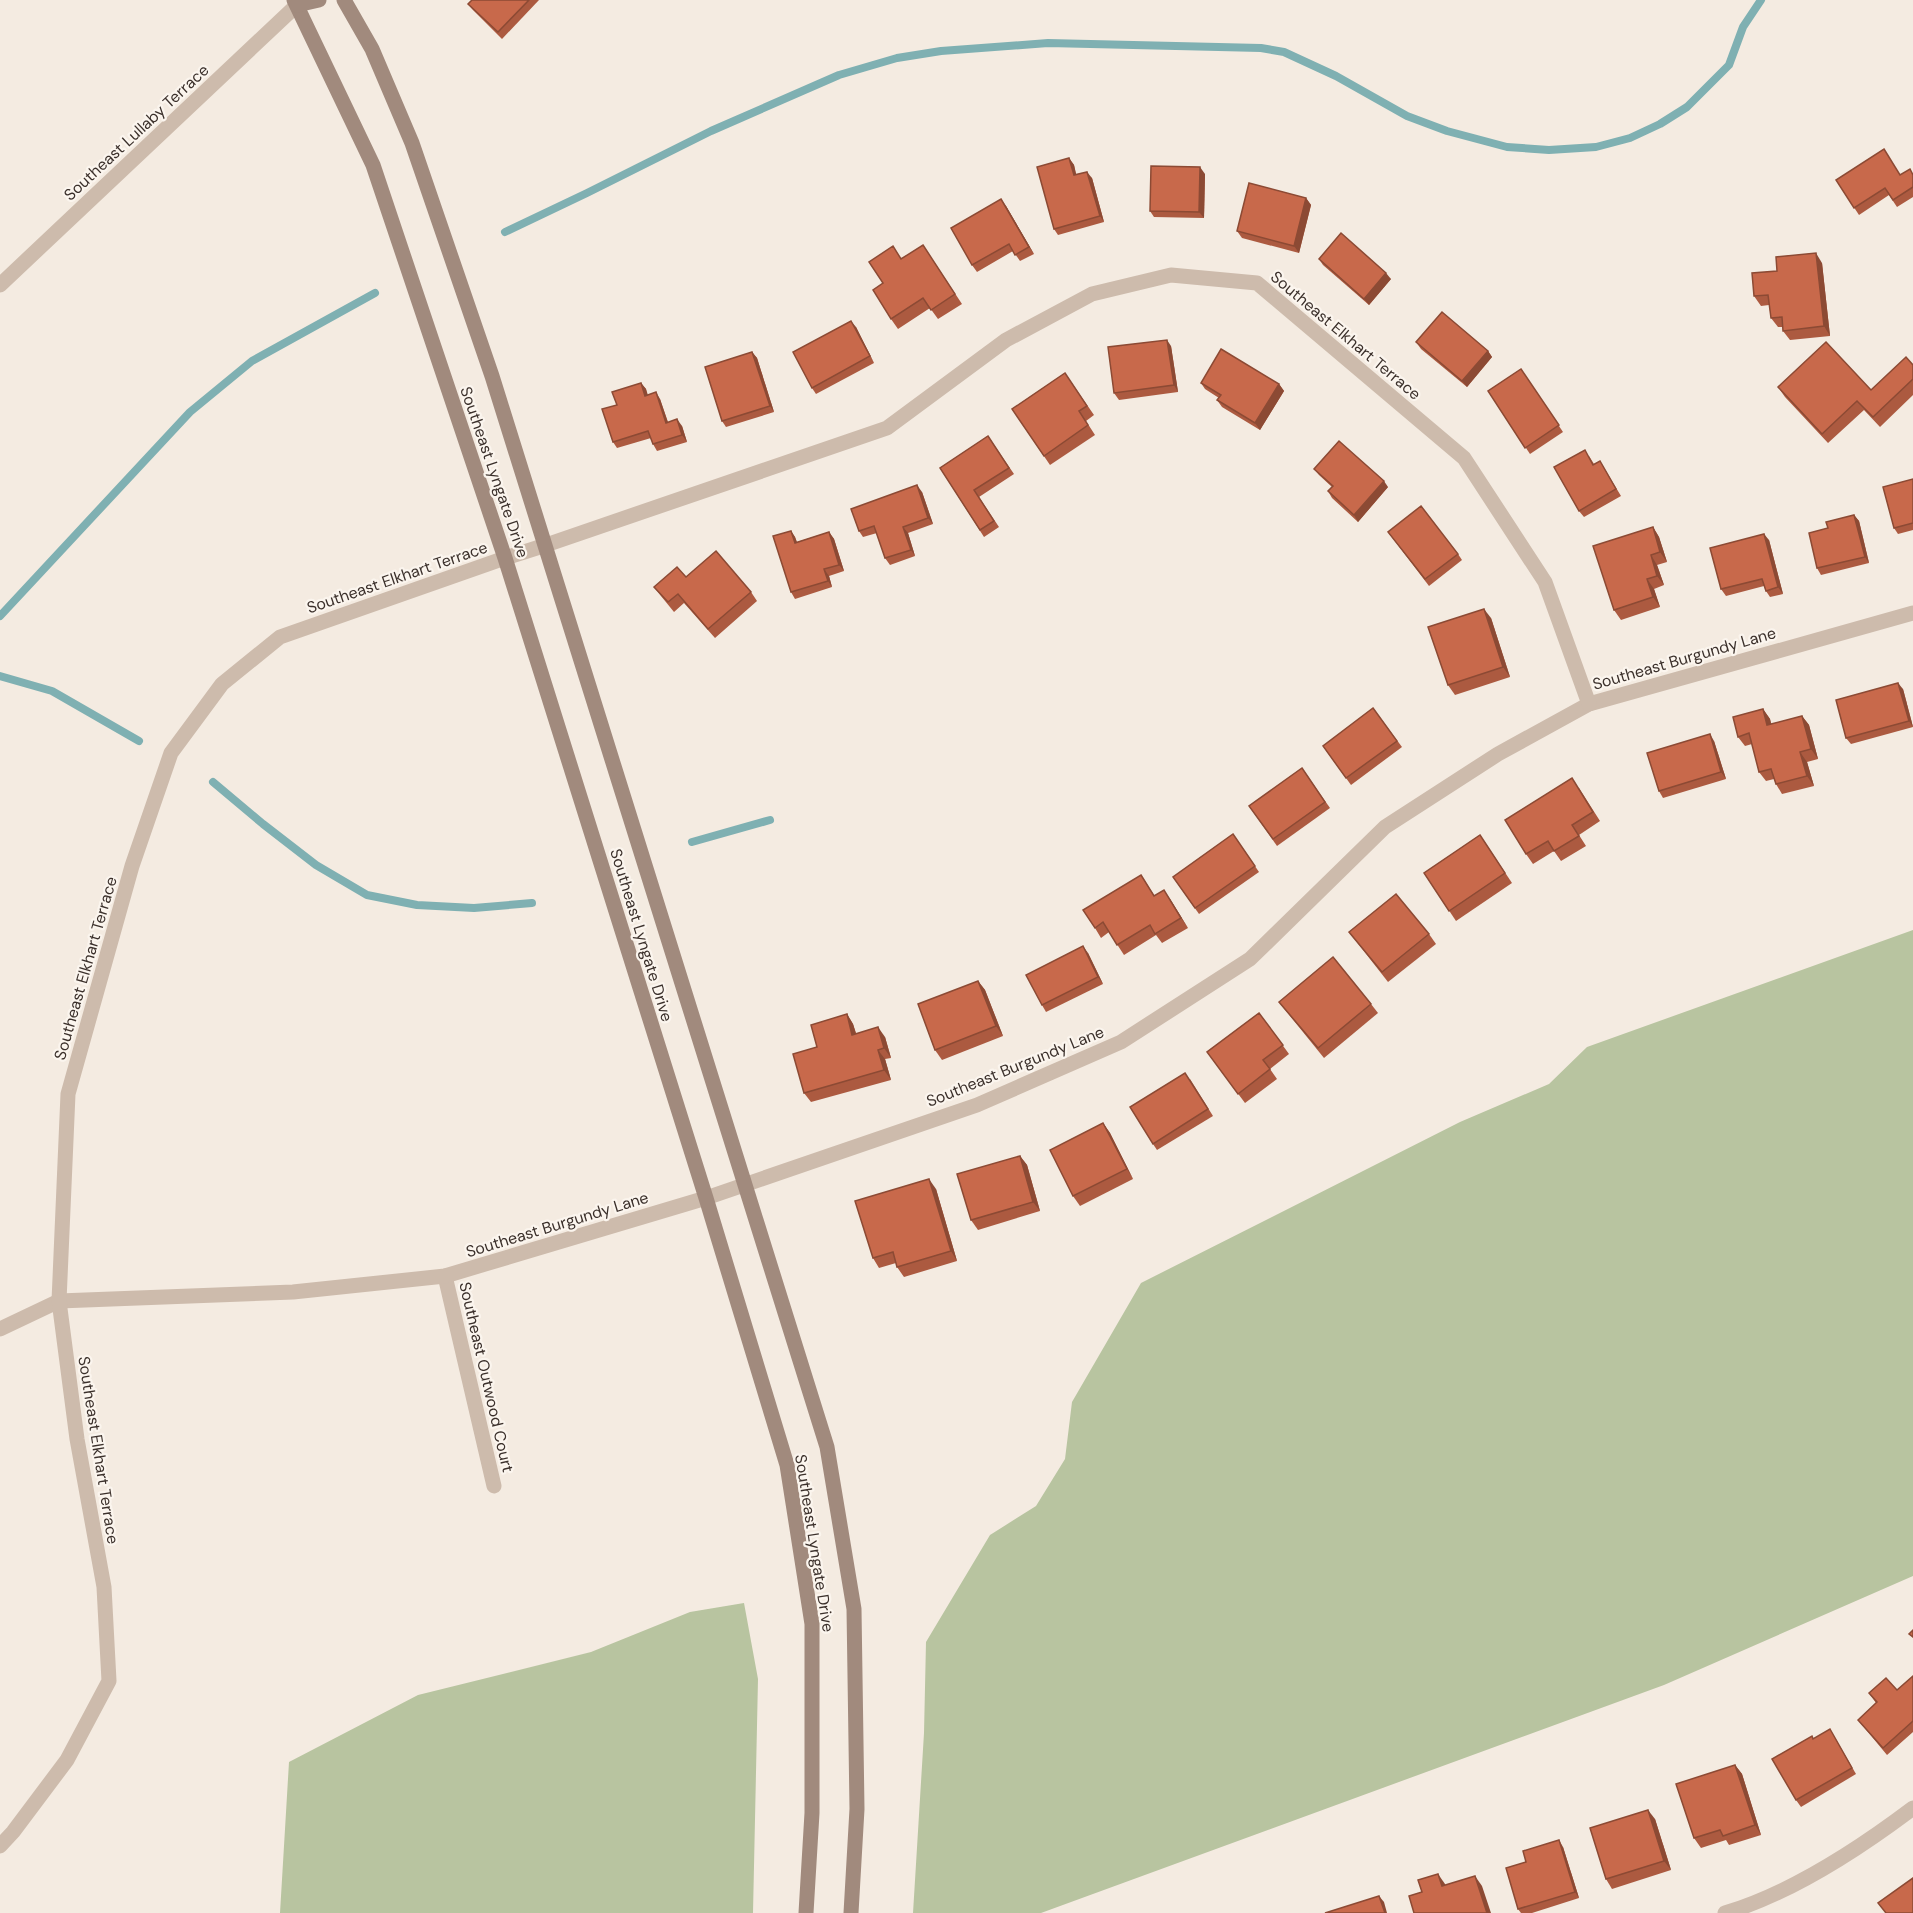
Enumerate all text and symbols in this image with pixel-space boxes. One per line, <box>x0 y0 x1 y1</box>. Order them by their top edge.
street label: Southeast Lullaby Terrace <box>59 60 213 205</box>
street label: Southeast Elkhart Terrace <box>1266 266 1425 404</box>
street label: Southeast Lyngate Drive <box>455 384 534 561</box>
street label: Southeast Elkhart Terrace <box>304 537 490 618</box>
street label: Southeast Burgundy Lane <box>1590 622 1778 695</box>
street label: Southeast Lyngate Drive <box>605 846 678 1024</box>
street label: Southeast Elkhart Terrace <box>49 874 122 1062</box>
street label: Southeast Burgundy Lane <box>923 1021 1107 1112</box>
street label: Southeast Burgundy Lane <box>463 1187 651 1262</box>
street label: Southeast Outwood Court <box>454 1280 519 1474</box>
street label: Southeast Elkhart Terrace <box>73 1355 124 1545</box>
street label: Southeast Lyngate Drive <box>790 1453 839 1633</box>

